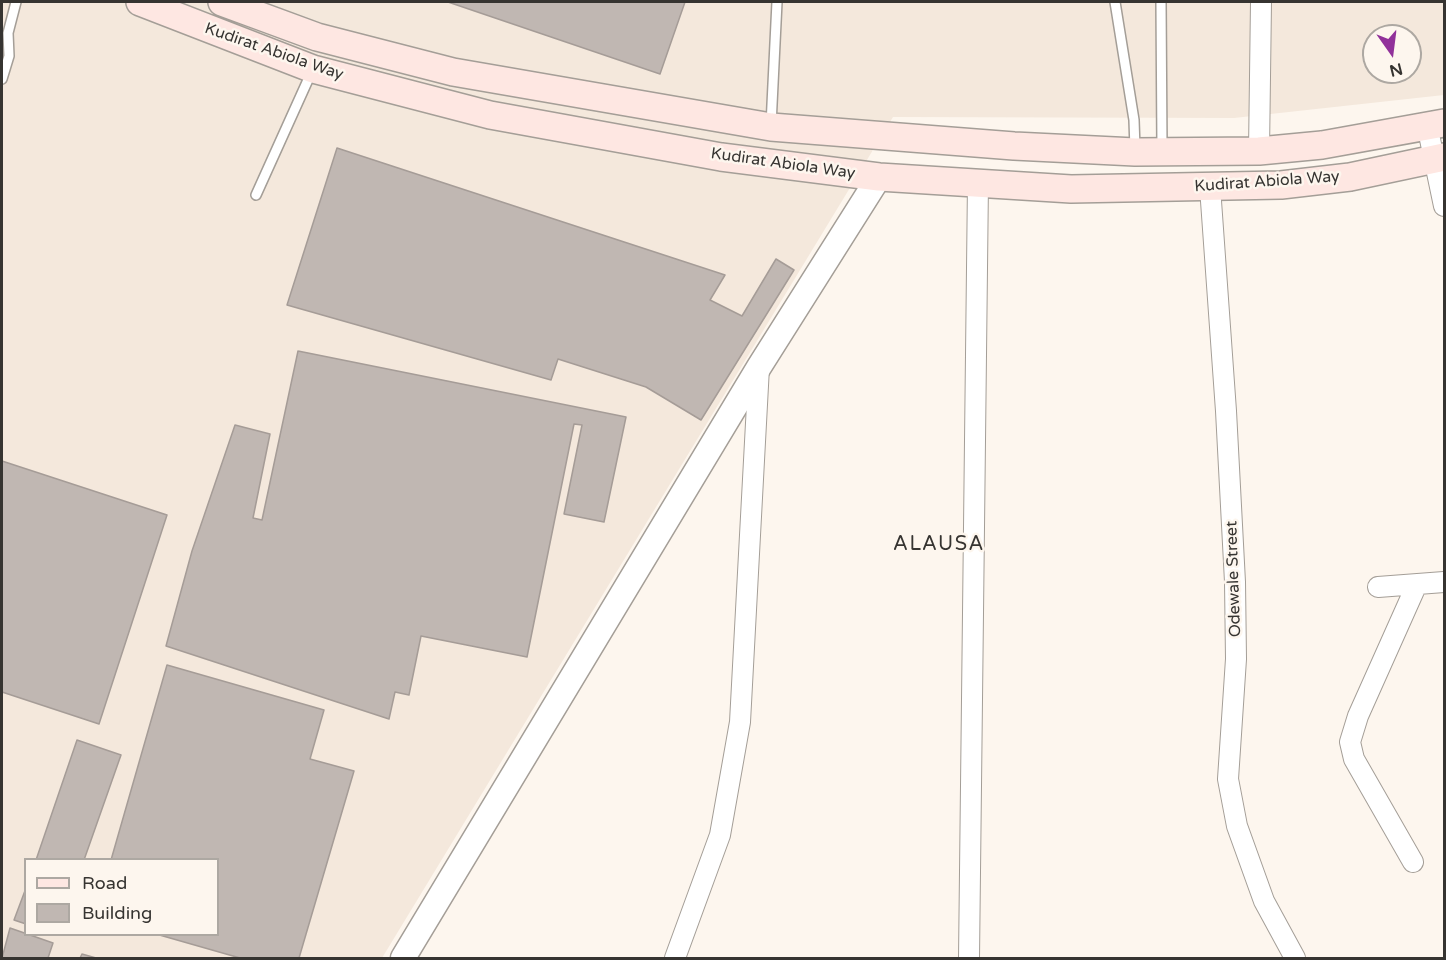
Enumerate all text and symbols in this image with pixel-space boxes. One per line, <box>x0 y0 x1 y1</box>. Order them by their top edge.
street label: Kudirat Abiola Way <box>202 19 346 85</box>
north arrow <box>1362 24 1422 84</box>
text: N <box>1387 58 1405 81</box>
street label: Kudirat Abiola Way <box>710 144 856 184</box>
street label: Kudirat Abiola Way <box>1194 167 1340 197</box>
street label: Odewale Street <box>1222 521 1246 637</box>
district label: ALAUSA <box>893 533 985 557</box>
legend <box>24 858 219 936</box>
text: Road <box>82 872 127 894</box>
text: Building <box>82 902 152 924</box>

